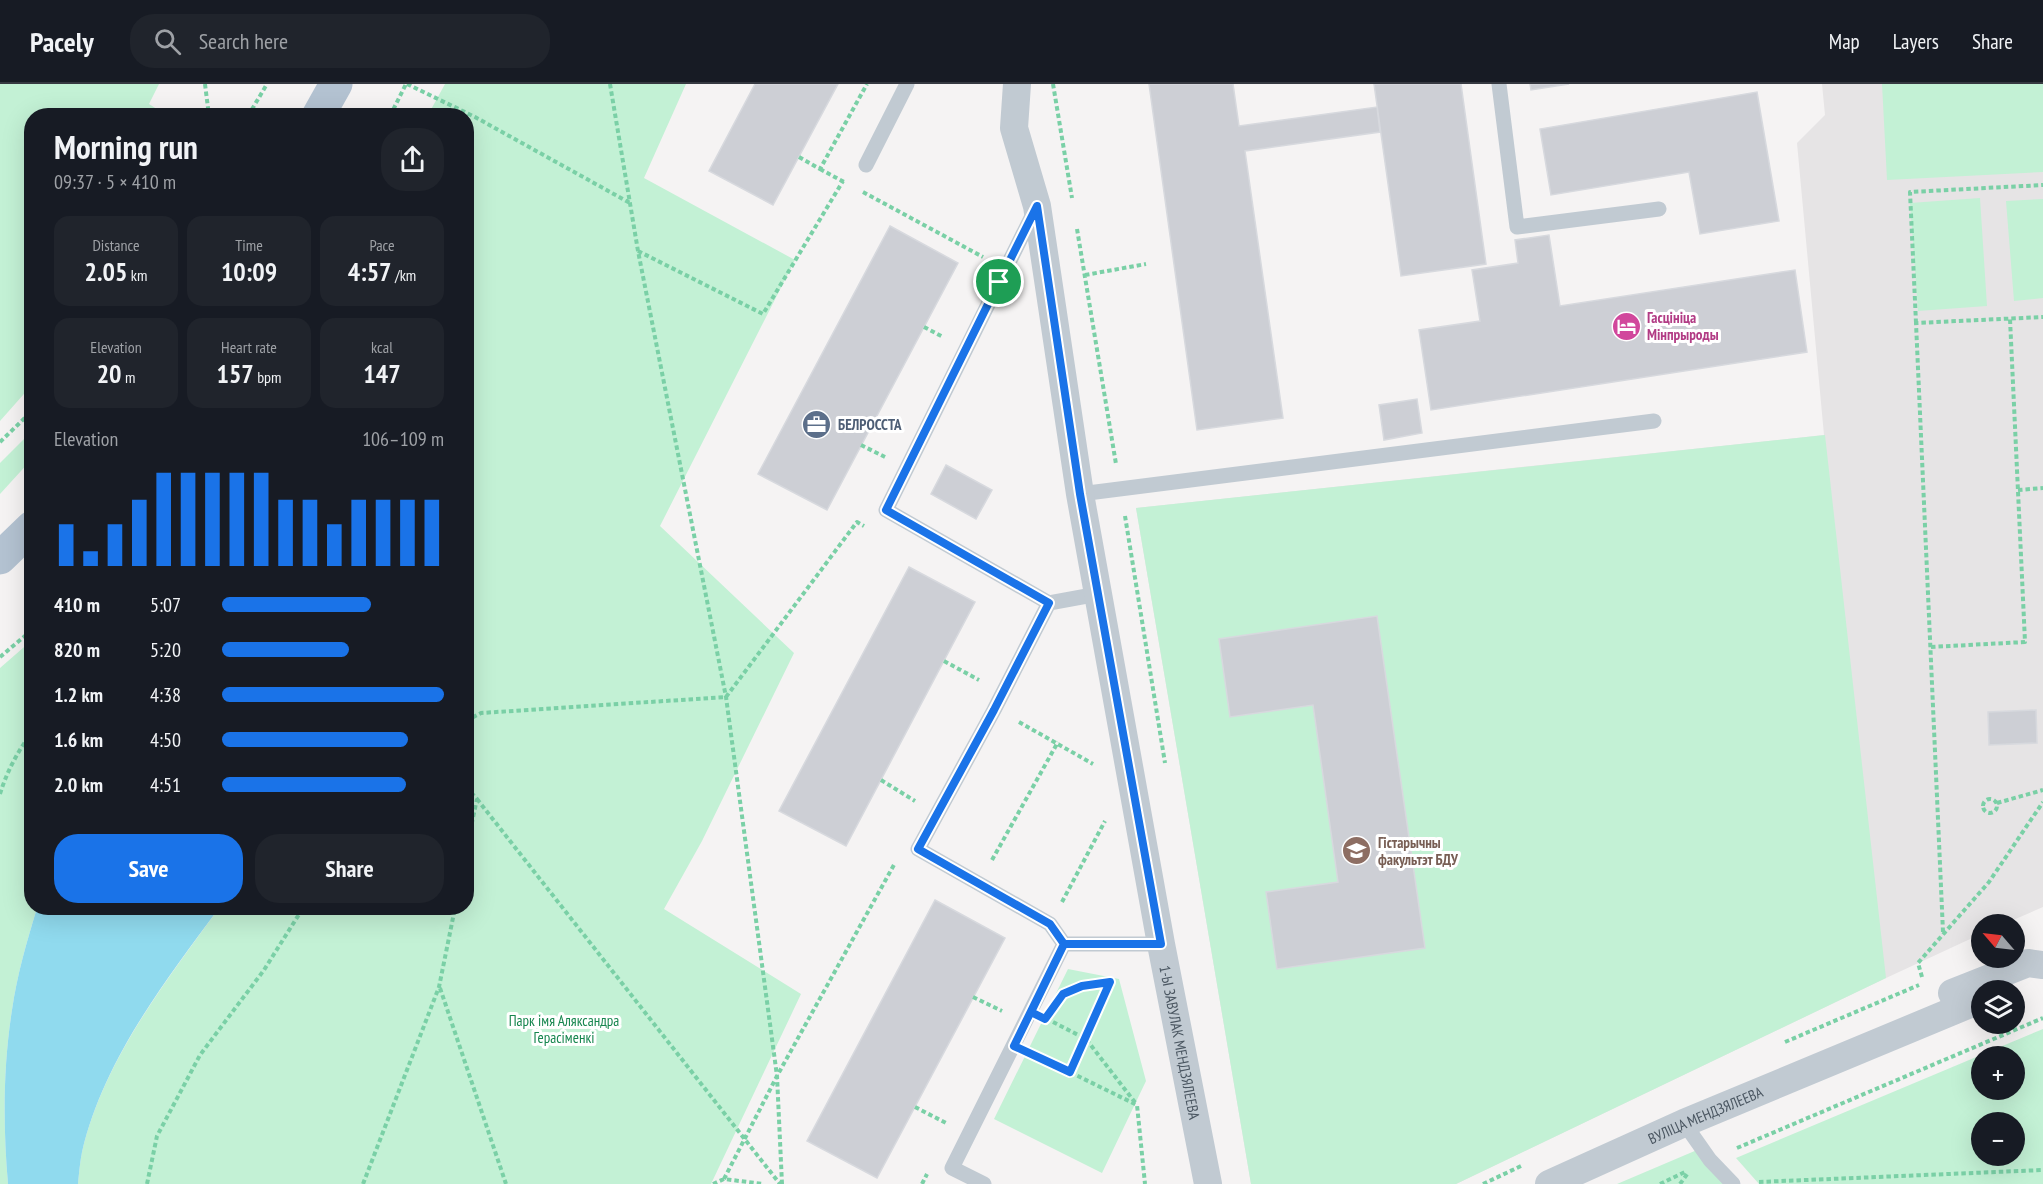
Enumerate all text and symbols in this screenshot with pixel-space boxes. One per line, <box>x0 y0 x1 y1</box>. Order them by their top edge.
search box <box>130 14 550 68</box>
text: Pacely <box>30 23 94 60</box>
icon: search <box>151 25 184 58</box>
text: Search here <box>199 27 288 55</box>
text: Map <box>1829 28 1860 55</box>
text: Layers <box>1893 28 1939 55</box>
text: Share <box>1972 28 2013 55</box>
text: Morning run <box>54 125 198 168</box>
button: share <box>381 128 444 191</box>
text: 09:37 · 5 × 410 m <box>54 169 176 195</box>
text: Distance <box>92 235 140 255</box>
text: Time <box>235 235 263 255</box>
text: Pace <box>369 235 395 255</box>
text: 2.05 <box>85 255 127 288</box>
text: 10:09 <box>221 255 277 288</box>
text: 4:57 <box>348 255 392 288</box>
pin <box>973 256 1024 307</box>
text: km <box>127 265 147 285</box>
text: /km <box>392 265 416 285</box>
icon: arrive <box>982 265 1015 298</box>
place label: Гасцініца Мінпрыроды <box>1647 308 1719 344</box>
hotel icon: Гасцініца Мінпрыроды <box>1610 310 1642 342</box>
text: Elevation <box>90 337 142 357</box>
text: Heart rate <box>221 337 277 357</box>
text: kcal <box>371 337 393 357</box>
text: 20 <box>97 357 122 390</box>
text: 157 <box>216 357 254 390</box>
text: 147 <box>363 357 401 390</box>
text: m <box>122 367 135 387</box>
text: bpm <box>254 367 282 387</box>
office icon: БЕЛРОССТА <box>801 408 833 440</box>
place label: БЕЛРОССТА <box>838 415 902 434</box>
text: Elevation <box>54 426 118 452</box>
text: 106–109 m <box>362 426 444 452</box>
text: 410 m <box>54 592 100 618</box>
text: 5:07 <box>150 592 181 618</box>
text: 820 m <box>54 637 100 663</box>
text: 5:20 <box>150 637 181 663</box>
text: 1.2 km <box>54 682 103 708</box>
text: 4:38 <box>150 682 181 708</box>
text: 1.6 km <box>54 727 103 753</box>
text: 4:50 <box>150 727 181 753</box>
text: 2.0 km <box>54 772 103 798</box>
text: 4:51 <box>150 772 181 798</box>
place label: Гістарычны факультэт БДУ <box>1378 833 1459 869</box>
button: Save <box>54 834 243 903</box>
button: Share <box>255 834 444 903</box>
school or university icon: Гістарычны факультэт БДУ <box>1341 835 1373 867</box>
north arrow <box>1971 914 2025 968</box>
map controls <box>1971 914 2025 1166</box>
street label: 1-Ы ЗАВУЛАК МЕНДЗЯЛЕЕВА <box>1156 964 1205 1122</box>
button: layers <box>1971 980 2025 1034</box>
park label: Парк імя Аляксандра Герасіменкі <box>509 1011 619 1047</box>
button: + <box>1971 1046 2025 1100</box>
street label: ВУЛІЦА МЕНДЗЯЛЕЕВА <box>1645 1081 1766 1148</box>
button: − <box>1971 1112 2025 1166</box>

